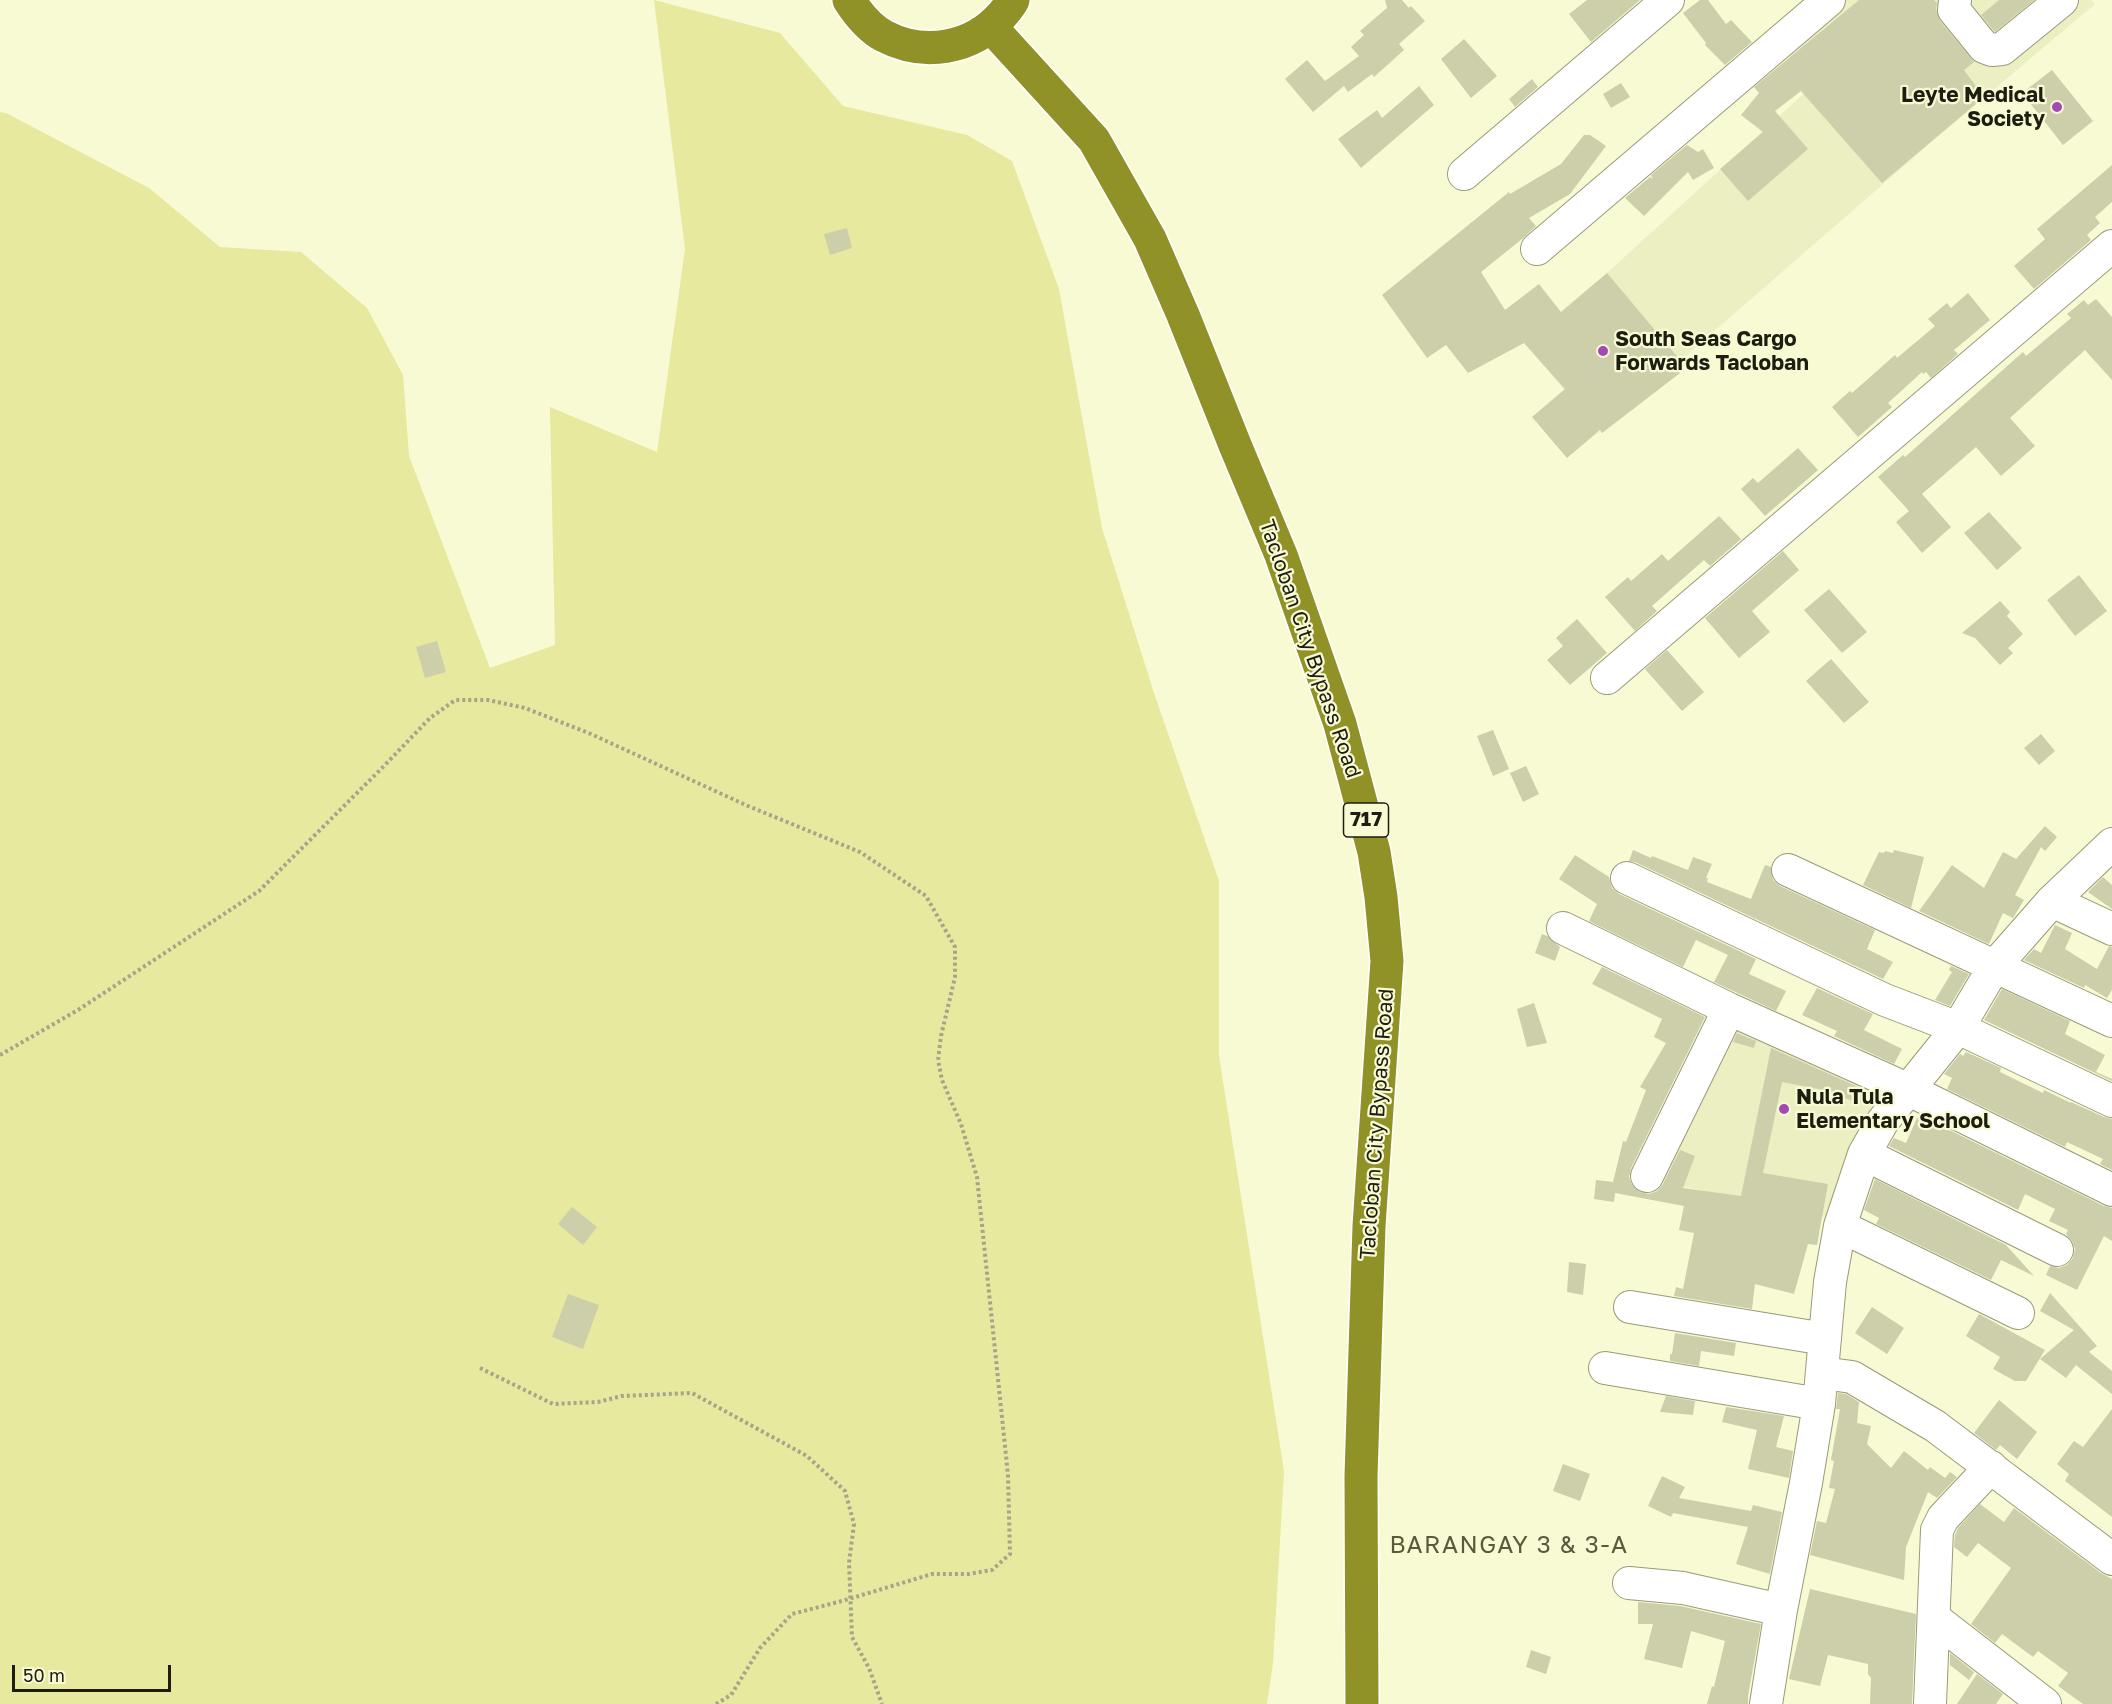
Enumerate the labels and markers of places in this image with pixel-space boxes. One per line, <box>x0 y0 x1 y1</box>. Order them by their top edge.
place label: Leyte Medical Society <box>1901 82 2045 132</box>
marker: Leyte Medical Society <box>2050 100 2064 114</box>
place label: South Seas Cargo Forwards Tacloban <box>1615 326 1809 376</box>
marker: South Seas Cargo Forwards Tacloban <box>1596 344 1610 358</box>
place label: Nula Tula Elementary School <box>1796 1084 1990 1134</box>
marker: Nula Tula Elementary School <box>1777 1102 1791 1116</box>

